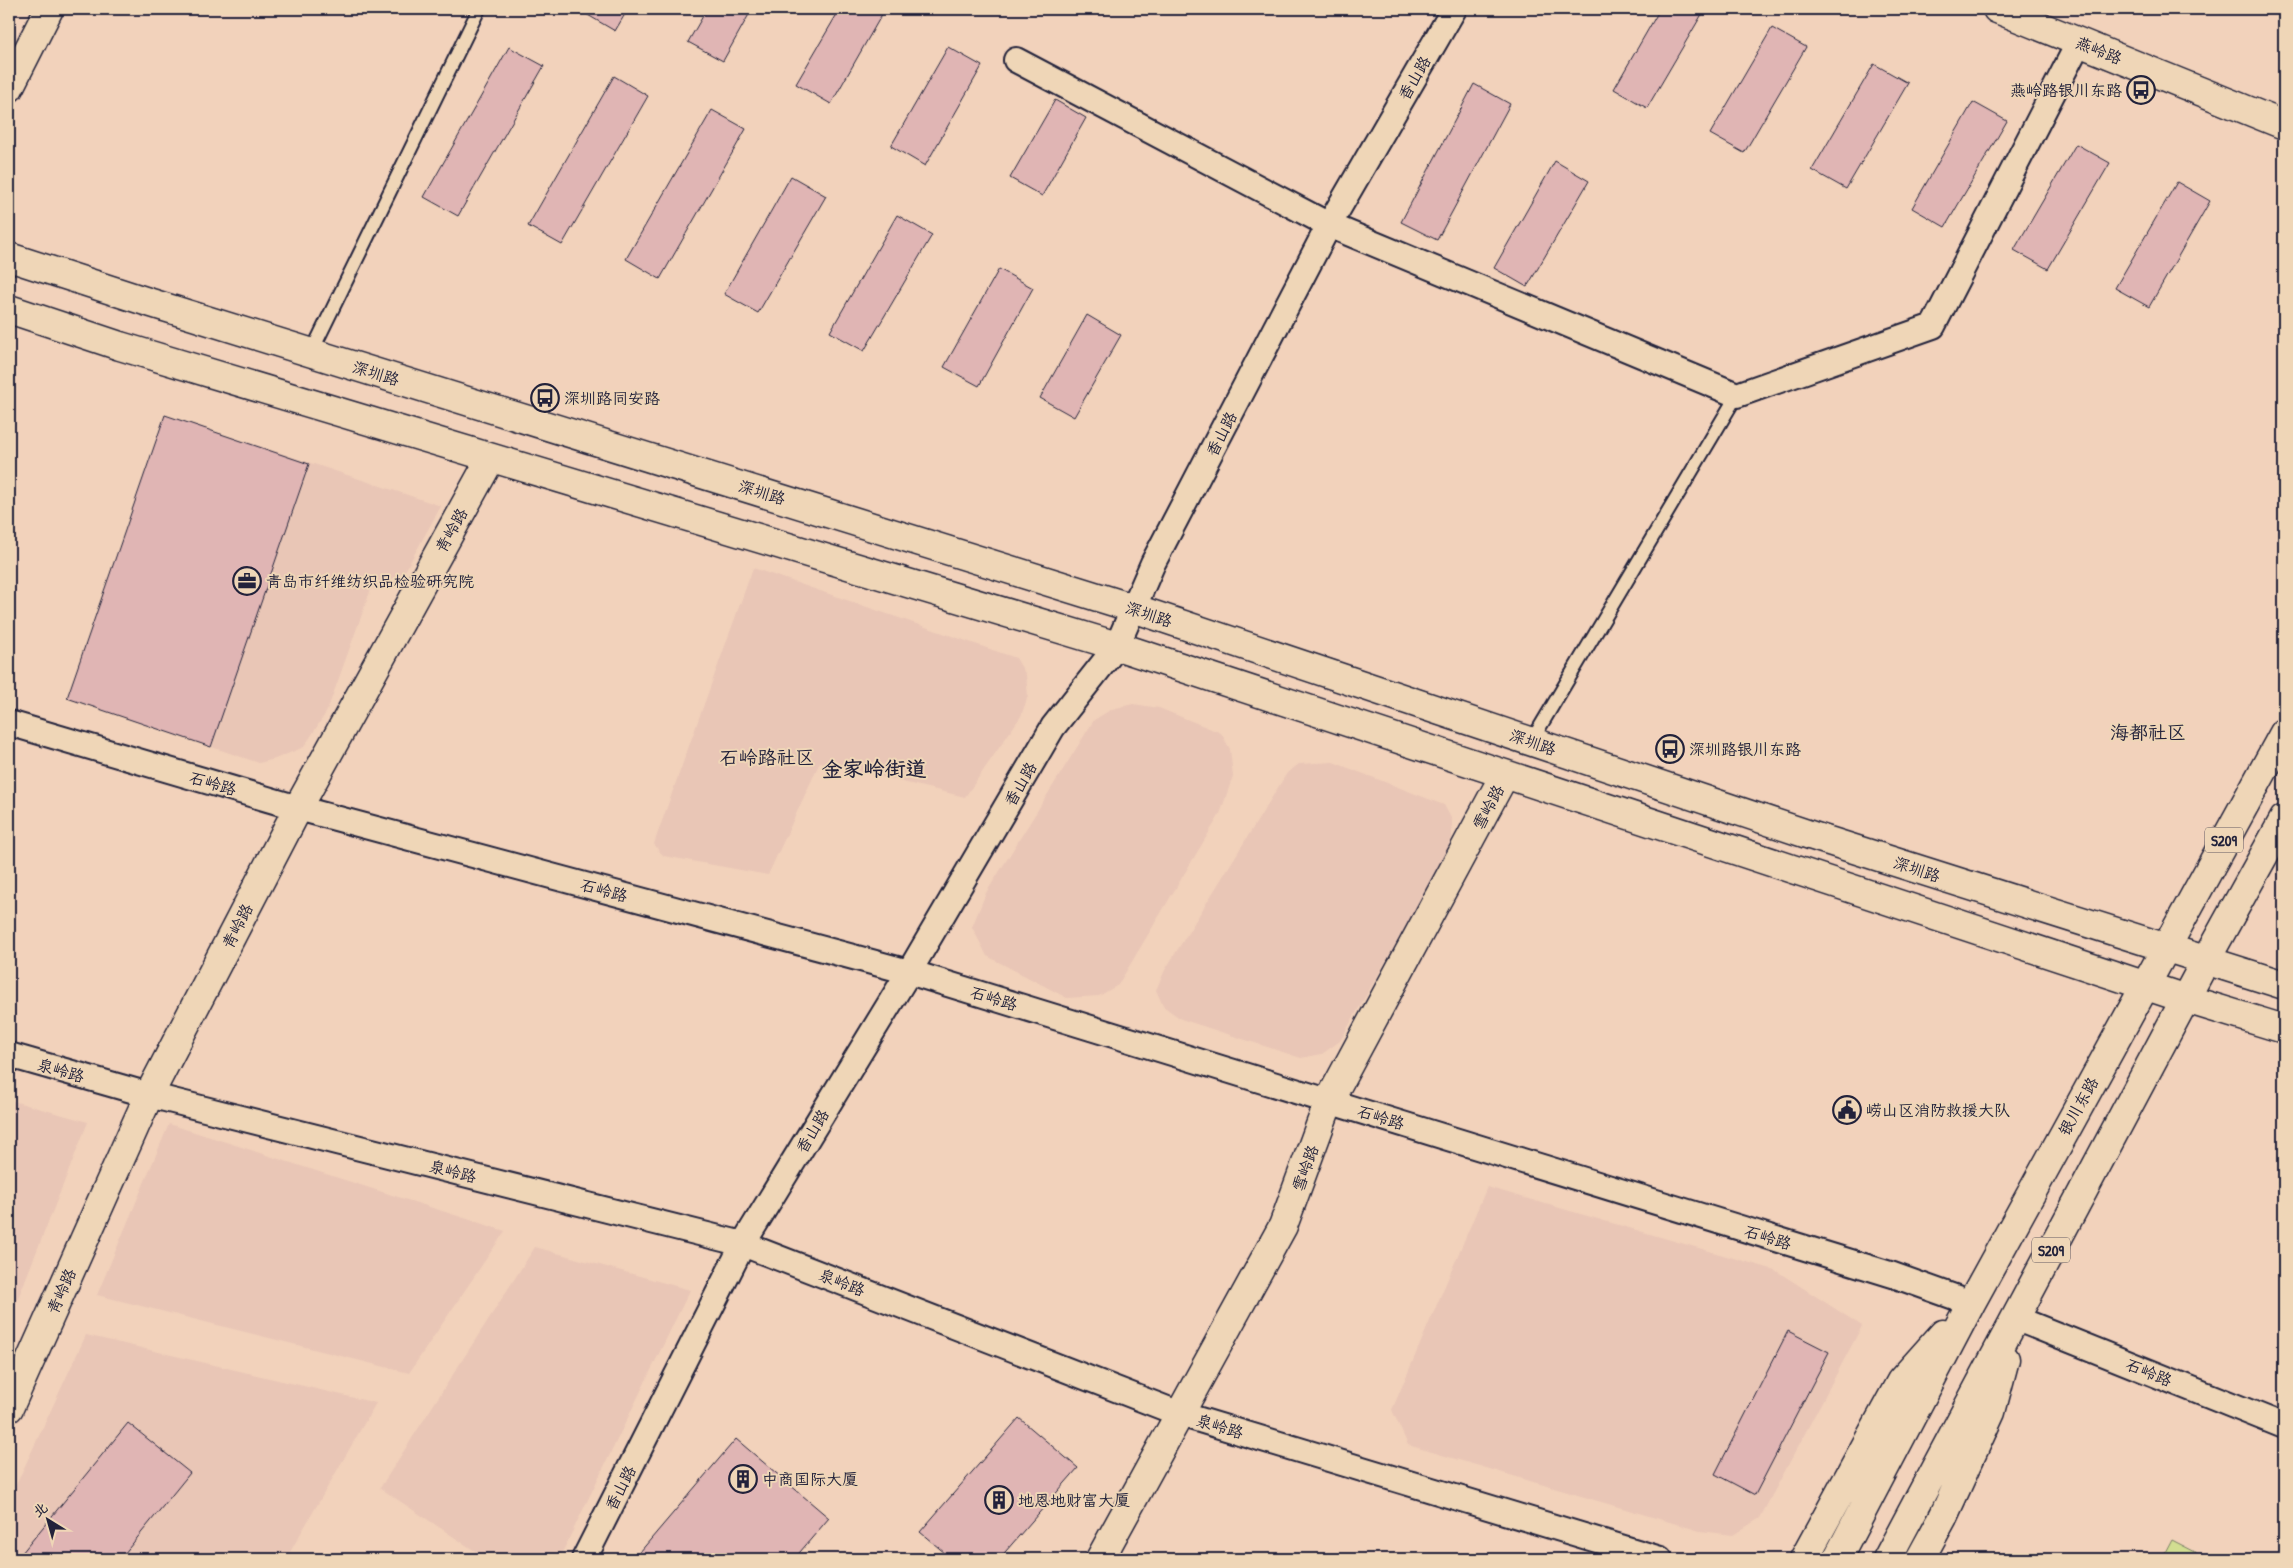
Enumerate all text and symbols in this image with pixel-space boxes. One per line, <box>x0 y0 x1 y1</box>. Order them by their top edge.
street label: 燕岭路 <box>2073 31 2125 69</box>
street label: 香山路 <box>1392 52 1436 104</box>
bus stop icon: 燕岭路银川东路 <box>2126 75 2156 105</box>
place label: 燕岭路银川东路 <box>2010 79 2122 101</box>
street label: 深圳路 <box>350 355 402 391</box>
bus stop icon: 深圳路同安路 <box>530 383 560 413</box>
place label: 深圳路同安路 <box>564 387 660 409</box>
street label: 香山路 <box>1200 408 1242 460</box>
street label: 深圳路 <box>736 474 788 510</box>
street label: 青岭路 <box>430 504 472 556</box>
office icon: 青岛市纤维纺织品检验研究院 <box>232 566 262 596</box>
place label: 青岛市纤维纺织品检验研究院 <box>266 570 474 592</box>
street label: 深圳路 <box>1123 596 1175 632</box>
district label: 海都社区 <box>2110 719 2186 745</box>
street label: 深圳路 <box>1507 724 1559 760</box>
bus stop icon: 深圳路银川东路 <box>1655 734 1685 764</box>
place label: 深圳路银川东路 <box>1689 738 1801 760</box>
district label: 石岭路社区 <box>719 744 815 770</box>
district label: 金家岭街道 <box>822 754 927 783</box>
street label: 香山路 <box>998 758 1042 810</box>
street label: 石岭路 <box>187 766 239 800</box>
street label: 雪岭路 <box>1467 781 1509 833</box>
road number: S209 <box>2205 828 2243 852</box>
street label: 深圳路 <box>1891 851 1943 887</box>
street label: 石岭路 <box>578 873 630 907</box>
street label: 青岭路 <box>216 900 258 952</box>
street label: 石岭路 <box>968 980 1020 1016</box>
street label: 泉岭路 <box>35 1053 87 1087</box>
street label: 银川东路 <box>2053 1073 2103 1139</box>
public building icon: 崂山区消防救援大队 <box>1832 1095 1862 1125</box>
street label: 石岭路 <box>1355 1099 1407 1135</box>
place label: 崂山区消防救援大队 <box>1866 1099 2010 1121</box>
street label: 香山路 <box>790 1105 834 1157</box>
street label: 雪岭路 <box>1286 1142 1324 1194</box>
street label: 泉岭路 <box>427 1155 479 1187</box>
street label: 石岭路 <box>1742 1219 1794 1255</box>
road number: S209 <box>2032 1238 2070 1262</box>
street label: 泉岭路 <box>816 1263 868 1301</box>
street label: 青岭路 <box>41 1265 81 1317</box>
street label: 石岭路 <box>2123 1353 2175 1391</box>
street label: 泉岭路 <box>1194 1408 1246 1444</box>
street label: 香山路 <box>599 1462 641 1514</box>
building icon: 中商国际大厦 <box>728 1464 758 1494</box>
place label: 中商国际大厦 <box>762 1468 858 1490</box>
building icon: 地恩地财富大厦 <box>984 1485 1014 1515</box>
place label: 地恩地财富大厦 <box>1018 1489 1130 1511</box>
north arrow <box>22 1496 72 1546</box>
text: 北 <box>29 1497 51 1521</box>

